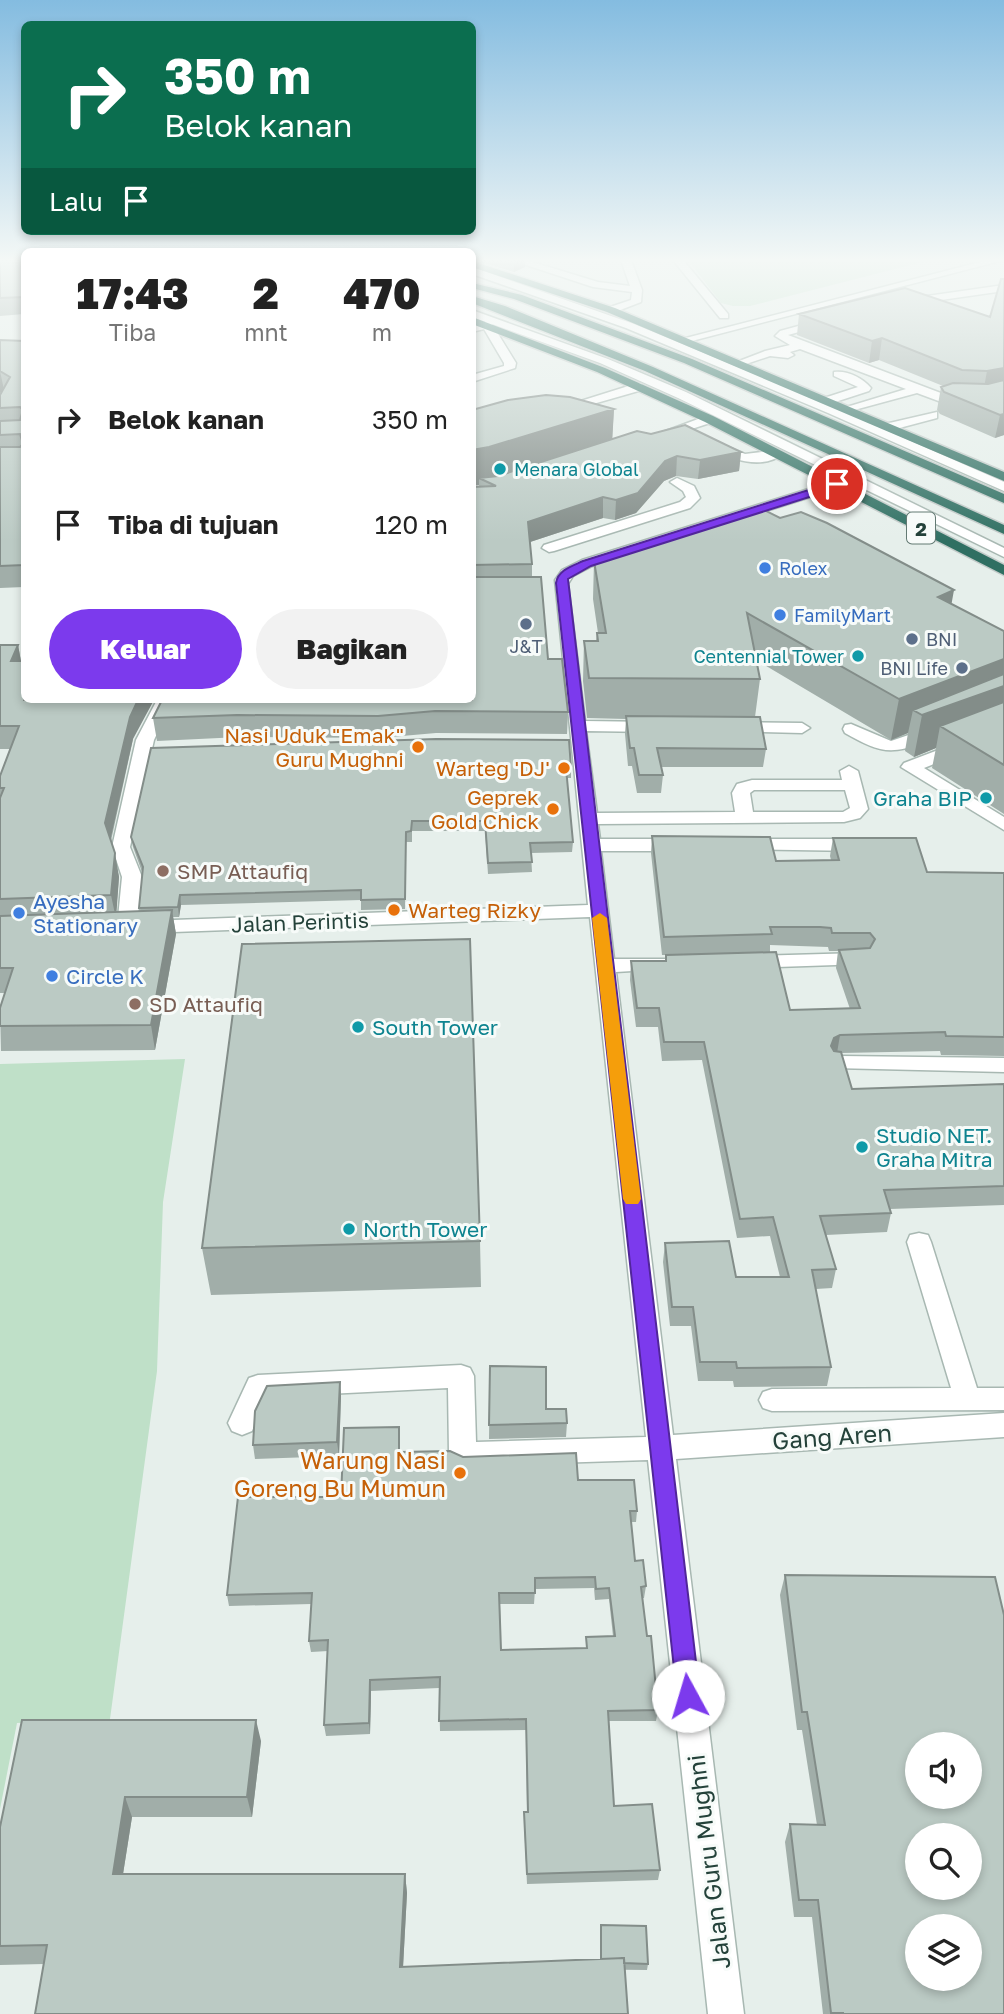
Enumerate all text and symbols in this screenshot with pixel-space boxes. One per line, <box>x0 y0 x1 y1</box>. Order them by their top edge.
text: 350 m <box>164 46 311 105</box>
icon: right <box>49 49 140 140</box>
text: Belok kanan <box>164 106 352 144</box>
icon: arrive <box>117 182 155 220</box>
text: Lalu <box>49 186 103 217</box>
text: 17:43 <box>77 268 189 318</box>
text: 2 <box>253 268 279 318</box>
text: 470 <box>343 268 421 318</box>
text: Tiba <box>109 318 156 346</box>
text: mnt <box>244 318 288 346</box>
text: m <box>372 318 392 346</box>
icon: right <box>49 401 87 439</box>
text: Belok kanan <box>108 404 264 435</box>
text: 350 m <box>372 404 448 435</box>
pin <box>807 454 867 514</box>
place label: Menara Global <box>514 458 639 480</box>
marker: Menara Global <box>492 461 508 477</box>
icon: arrive <box>818 465 856 503</box>
icon: arrive <box>49 506 87 544</box>
text: Tiba di tujuan <box>108 509 278 540</box>
text: 120 m <box>375 509 448 540</box>
road number: 2 <box>907 512 935 544</box>
place label: Rolex <box>779 557 828 579</box>
marker: Rolex <box>757 560 773 576</box>
place label: FamilyMart <box>794 604 891 626</box>
marker: FamilyMart <box>772 607 788 623</box>
button: Keluar <box>49 609 242 689</box>
button: Bagikan <box>256 609 448 689</box>
marker: J&T <box>518 616 534 632</box>
place label: BNI <box>926 628 957 650</box>
marker: BNI <box>904 631 920 647</box>
place label: J&T <box>509 635 543 657</box>
place label: Centennial Tower <box>693 645 844 667</box>
marker: Centennial Tower <box>850 648 866 664</box>
place label: BNI Life <box>880 657 948 679</box>
marker: BNI Life <box>954 660 970 676</box>
place label: Nasi Uduk "Emak" Guru Mughni <box>224 722 404 772</box>
marker: Nasi Uduk "Emak" Guru Mughni <box>410 739 426 755</box>
place label: Warteg 'DJ' <box>436 755 550 781</box>
marker: Warteg 'DJ' <box>556 760 572 776</box>
place label: Geprek Gold Chick <box>431 784 539 834</box>
place label: Graha BIP <box>873 785 972 811</box>
marker: Graha BIP <box>978 790 994 806</box>
marker: Geprek Gold Chick <box>545 801 561 817</box>
place label: SMP Attaufiq <box>177 858 308 884</box>
marker: SMP Attaufiq <box>155 863 171 879</box>
place label: Ayesha Stationary <box>33 888 138 938</box>
place label: Warteg Rizky <box>408 897 541 923</box>
marker: Warteg Rizky <box>386 902 402 918</box>
marker: Ayesha Stationary <box>11 905 27 921</box>
street label: Jalan Perintis <box>231 907 369 937</box>
place label: Circle K <box>66 963 144 989</box>
marker: Circle K <box>44 968 60 984</box>
place label: SD Attaufiq <box>149 991 263 1017</box>
marker: SD Attaufiq <box>127 996 143 1012</box>
place label: South Tower <box>372 1014 498 1040</box>
marker: South Tower <box>350 1019 366 1035</box>
place label: Studio NET. Graha Mitra <box>876 1122 993 1172</box>
marker: Studio NET. Graha Mitra <box>854 1139 870 1155</box>
place label: North Tower <box>363 1216 487 1242</box>
marker: North Tower <box>341 1221 357 1237</box>
street label: Gang Aren <box>771 1417 893 1455</box>
place label: Warung Nasi Goreng Bu Mumun <box>234 1445 446 1502</box>
marker: Warung Nasi Goreng Bu Mumun <box>452 1465 468 1481</box>
position arrow <box>651 1659 725 1733</box>
map controls <box>905 1732 982 1991</box>
button: sound <box>905 1732 982 1809</box>
street label: Jalan Guru Mughni <box>680 1753 736 1971</box>
button: search <box>905 1823 982 1900</box>
button: layers <box>905 1914 982 1991</box>

